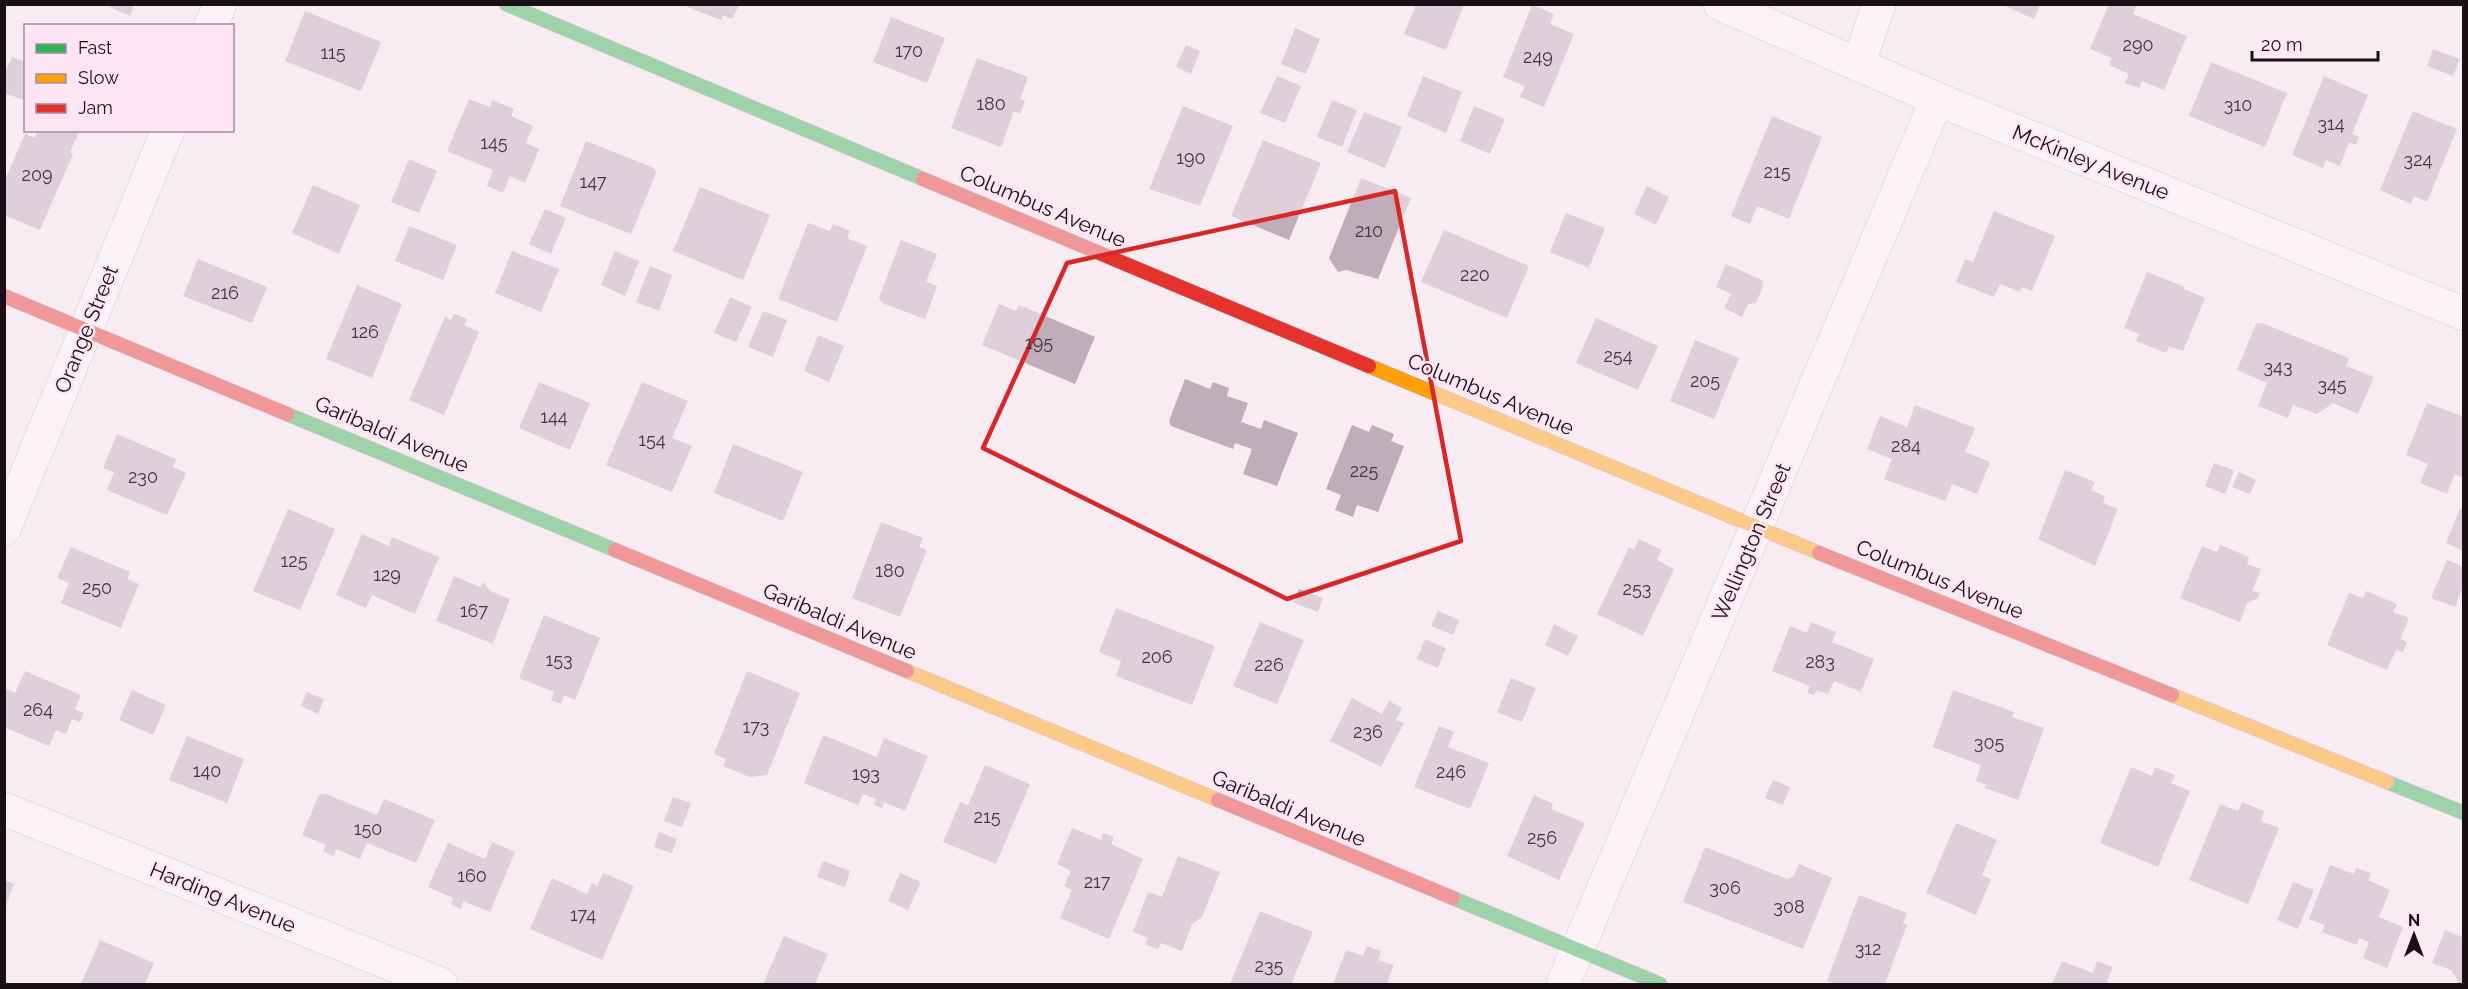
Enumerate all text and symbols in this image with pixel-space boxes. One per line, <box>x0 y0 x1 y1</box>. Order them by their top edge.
legend <box>24 24 234 132</box>
scale bar <box>2252 24 2378 62</box>
house number: 290 <box>2123 34 2153 55</box>
text: 20 m <box>2261 34 2303 55</box>
text: Fast <box>78 37 112 58</box>
house number: 170 <box>895 40 923 61</box>
house number: 115 <box>320 42 346 63</box>
house number: 249 <box>1523 46 1553 67</box>
text: Slow <box>78 67 119 88</box>
house number: 180 <box>976 93 1006 114</box>
house number: 310 <box>2224 94 2252 115</box>
text: Jam <box>78 97 113 118</box>
house number: 314 <box>2317 113 2345 134</box>
street label: McKinley Avenue <box>2009 119 2173 205</box>
house number: 145 <box>480 132 508 153</box>
house number: 190 <box>1176 147 1206 168</box>
house number: 324 <box>2404 149 2433 170</box>
street label: Columbus Avenue <box>956 160 1130 252</box>
house number: 215 <box>1764 161 1791 182</box>
house number: 209 <box>22 164 52 185</box>
house number: 147 <box>579 171 607 192</box>
house number: 210 <box>1355 220 1383 241</box>
street label: Orange Street <box>49 261 123 397</box>
house number: 220 <box>1460 264 1490 285</box>
house number: 216 <box>211 282 239 303</box>
house number: 126 <box>351 321 379 342</box>
house number: 195 <box>1025 332 1053 353</box>
house number: 254 <box>1603 345 1633 366</box>
street label: Columbus Avenue <box>1404 348 1578 440</box>
house number: 343 <box>2263 356 2293 377</box>
house number: 205 <box>1690 370 1720 391</box>
house number: 345 <box>2317 374 2347 395</box>
street label: Garibaldi Avenue <box>311 390 473 478</box>
house number: 144 <box>540 406 568 427</box>
house number: 154 <box>638 429 666 450</box>
house number: 284 <box>1891 435 1921 456</box>
street label: Wellington Street <box>1706 459 1796 625</box>
house number: 225 <box>1350 460 1378 481</box>
house number: 230 <box>128 466 158 487</box>
street label: Columbus Avenue <box>1853 534 2027 624</box>
house number: 125 <box>281 550 308 571</box>
house number: 180 <box>875 560 905 581</box>
house number: 129 <box>373 564 401 585</box>
house number: 250 <box>82 577 112 598</box>
street label: Garibaldi Avenue <box>759 577 921 665</box>
house number: 253 <box>1623 578 1651 599</box>
house number: 167 <box>460 600 488 621</box>
house number: 206 <box>1141 646 1173 667</box>
house number: 153 <box>545 649 573 670</box>
house number: 283 <box>1805 651 1835 672</box>
house number: 226 <box>1254 654 1284 675</box>
house number: 264 <box>23 699 53 720</box>
house number: 173 <box>743 716 769 737</box>
house number: 236 <box>1353 721 1383 742</box>
house number: 305 <box>1974 732 2004 753</box>
house number: 140 <box>193 760 221 781</box>
house number: 246 <box>1436 761 1466 782</box>
house number: 193 <box>852 763 880 784</box>
street label: Garibaldi Avenue <box>1208 764 1370 852</box>
house number: 215 <box>974 806 1001 827</box>
house number: 150 <box>354 818 382 839</box>
house number: 256 <box>1527 827 1557 848</box>
street label: Harding Avenue <box>146 856 300 938</box>
house number: 160 <box>457 865 487 886</box>
house number: 217 <box>1084 871 1111 892</box>
house number: 306 <box>1709 877 1741 898</box>
house number: 308 <box>1773 896 1805 917</box>
house number: 174 <box>570 904 596 925</box>
north arrow <box>2384 905 2444 965</box>
text: N <box>2408 911 2420 930</box>
house number: 312 <box>1855 938 1881 959</box>
house number: 235 <box>1255 955 1284 976</box>

